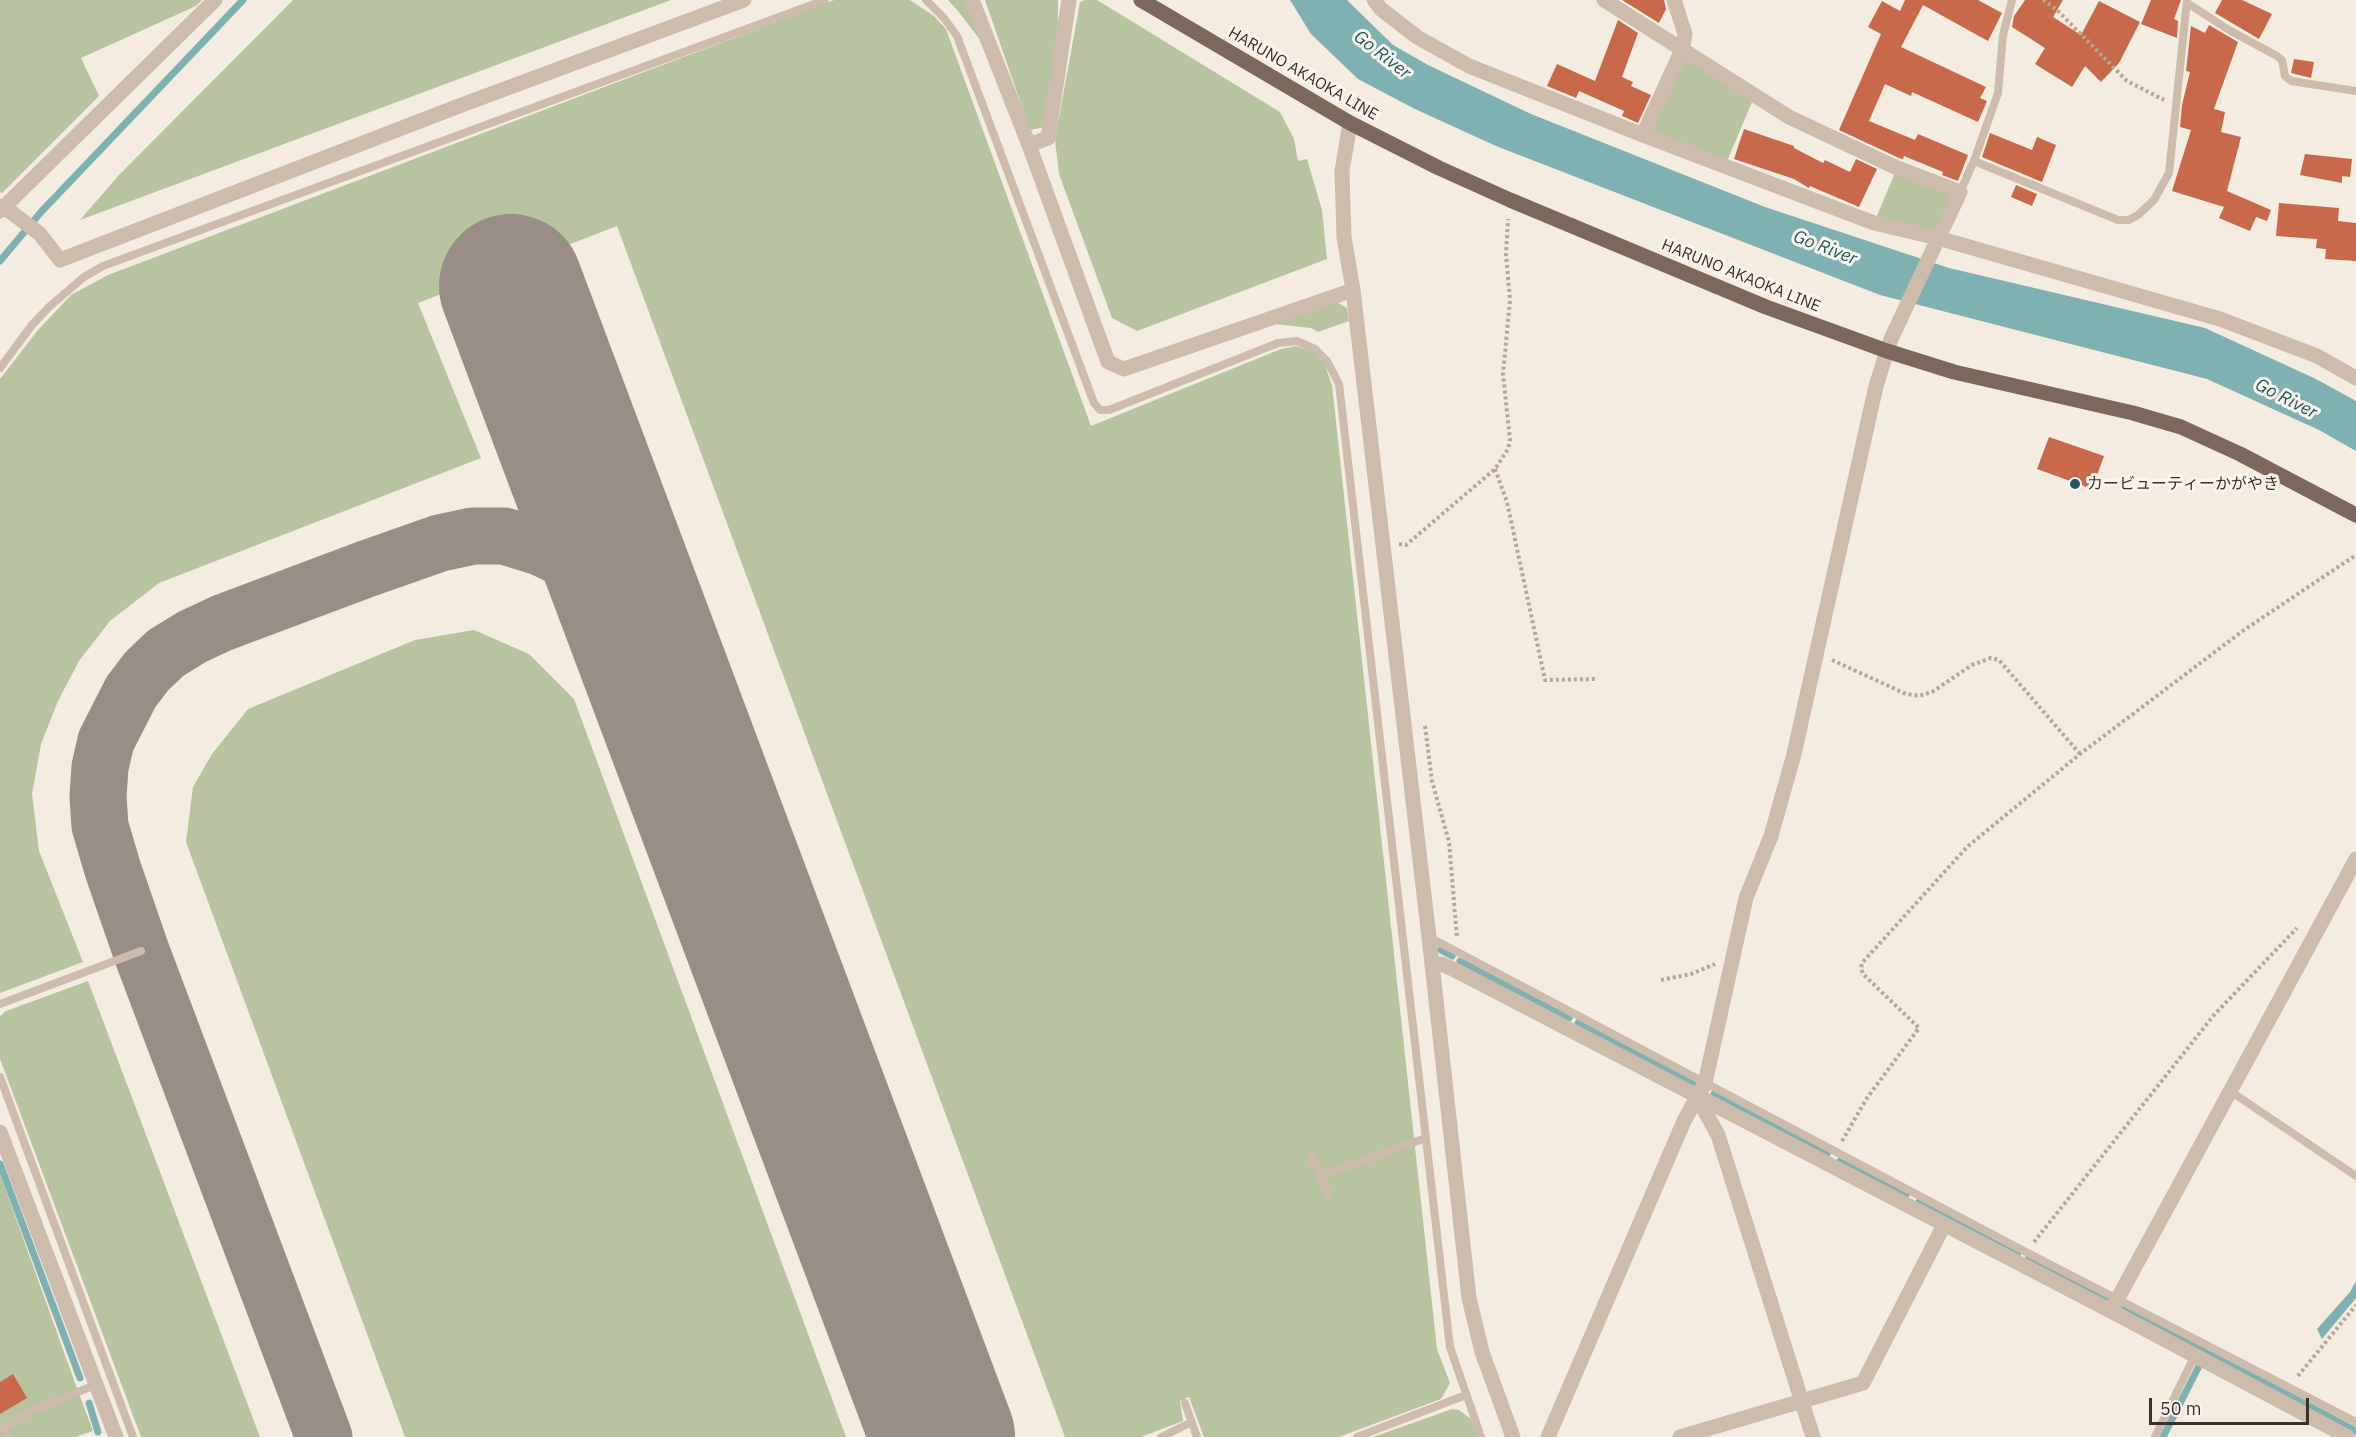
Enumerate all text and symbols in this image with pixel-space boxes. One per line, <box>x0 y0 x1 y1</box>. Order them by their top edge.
street label: HARUNO AKAOKA LINE <box>1225 23 1381 125</box>
water label: Go River <box>1349 26 1415 84</box>
water label: Go River <box>1790 226 1860 270</box>
street label: HARUNO AKAOKA LINE <box>1659 235 1823 317</box>
water label: Go River <box>2252 374 2320 424</box>
place label: カービューティーかがやき <box>2087 474 2279 494</box>
marker: カービューティーかがやき <box>2068 477 2082 491</box>
scale bar <box>2152 1386 2312 1424</box>
text: 50 m <box>2160 1397 2202 1420</box>

